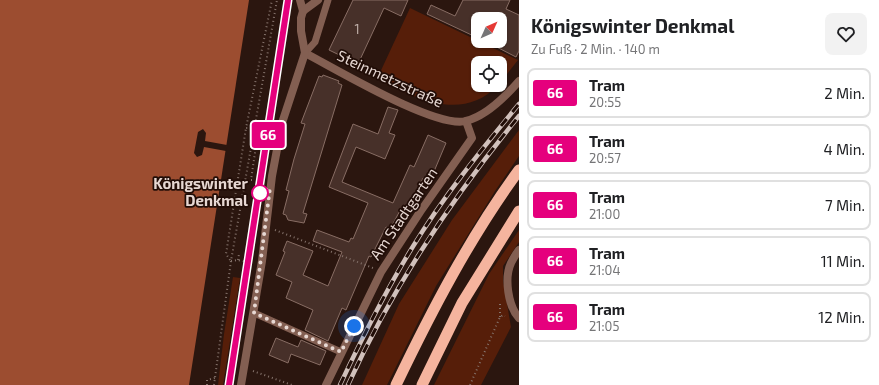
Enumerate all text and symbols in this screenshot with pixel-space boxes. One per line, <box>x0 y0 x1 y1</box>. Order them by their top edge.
north arrow <box>471 12 507 48</box>
map controls <box>471 12 507 92</box>
button: heart <box>825 13 867 55</box>
text: Königswinter Denkmal <box>531 14 734 37</box>
house number: 1 <box>354 21 360 37</box>
text: Zu Fuß · 2 Min. · 140 m <box>531 41 660 57</box>
street label: Steinmetzstraße <box>335 46 446 111</box>
button: locate <box>471 56 507 92</box>
text: Tram <box>589 76 625 94</box>
text: 66 <box>547 84 563 101</box>
text: 2 Min. <box>824 84 865 102</box>
text: 20:55 <box>589 94 621 110</box>
line badge: 66 <box>250 122 286 148</box>
text: 66 <box>260 126 276 143</box>
text: Tram <box>589 132 625 150</box>
text: 66 <box>547 140 563 157</box>
text: 4 Min. <box>823 140 865 158</box>
text: 20:57 <box>589 150 621 166</box>
street label: Am Stadtgarten <box>366 164 441 263</box>
place label: Königswinter Denkmal <box>153 174 249 209</box>
marker: Königswinter Denkmal <box>251 184 269 202</box>
text: Tram <box>589 188 625 206</box>
text: 66 <box>547 196 563 213</box>
text: 7 Min. <box>825 196 865 214</box>
text: 21:00 <box>589 206 620 222</box>
text: Tram <box>589 244 625 262</box>
text: 66 <box>547 252 563 269</box>
text: 11 Min. <box>821 252 865 270</box>
text: 21:04 <box>589 262 620 278</box>
text: Tram <box>589 300 625 318</box>
text: 66 <box>547 308 563 325</box>
text: 12 Min. <box>818 308 865 326</box>
your location <box>344 316 364 336</box>
text: 21:05 <box>589 318 619 334</box>

